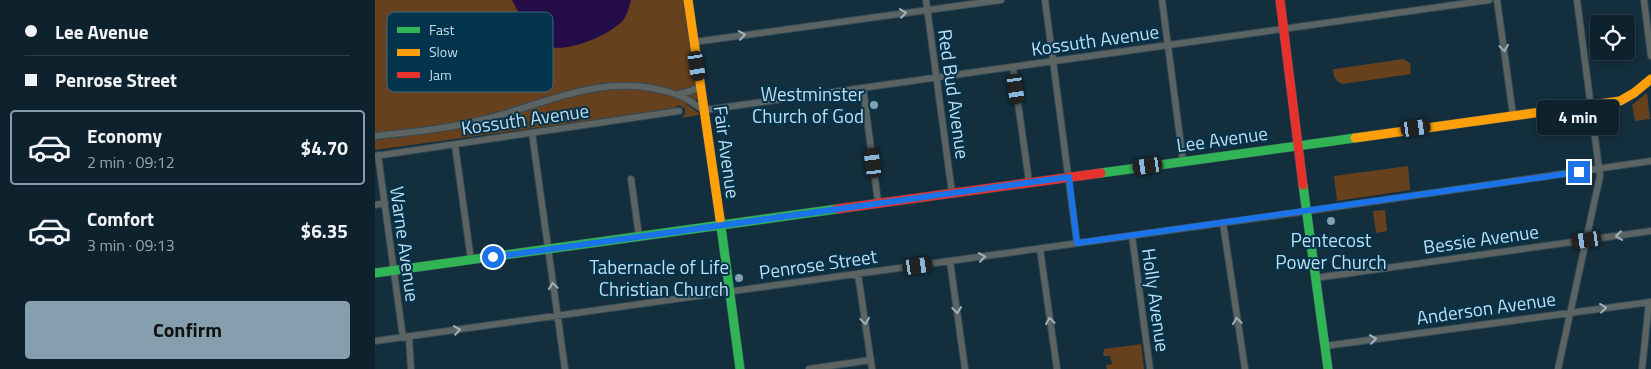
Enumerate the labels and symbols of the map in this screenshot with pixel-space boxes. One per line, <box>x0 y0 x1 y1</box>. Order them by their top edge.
one-way arrow <box>899 8 907 19</box>
legend <box>387 12 553 92</box>
street label: Kossuth Avenue <box>1029 16 1161 63</box>
text: Fast <box>429 19 454 40</box>
street label: Red Bud Avenue <box>931 27 978 161</box>
one-way arrow <box>738 31 746 41</box>
text: Slow <box>429 41 458 62</box>
one-way arrow <box>1498 45 1509 53</box>
car <box>687 50 706 82</box>
text: Jam <box>429 64 452 85</box>
car <box>1006 73 1025 105</box>
place label: Westminster Church of God <box>752 79 864 130</box>
street label: Kossuth Avenue <box>459 95 591 142</box>
marker: Westminster Church of God <box>868 99 880 111</box>
callout: 4 min <box>1538 100 1620 134</box>
street label: Fair Avenue <box>707 104 748 200</box>
street label: Lee Avenue <box>1174 118 1269 159</box>
car <box>1400 118 1431 138</box>
car <box>863 147 882 179</box>
car <box>1132 156 1163 176</box>
route end <box>1568 161 1590 183</box>
street label: Warne Avenue <box>383 184 428 303</box>
marker: Pentecost Power Church <box>1325 215 1337 227</box>
street label: Bessie Avenue <box>1421 216 1541 261</box>
place label: Pentecost Power Church <box>1275 225 1387 276</box>
car <box>1571 230 1602 250</box>
one-way arrow <box>1614 230 1623 240</box>
street label: Penrose Street <box>757 241 879 286</box>
route start <box>482 246 504 268</box>
street label: Holly Avenue <box>1135 246 1178 354</box>
place label: Tabernacle of Life Christian Church <box>589 252 729 303</box>
one-way arrow <box>978 252 986 263</box>
car <box>902 256 933 276</box>
marker: Tabernacle of Life Christian Church <box>733 272 745 284</box>
one-way arrow <box>549 282 559 290</box>
street label: Anderson Avenue <box>1414 283 1557 332</box>
one-way arrow <box>1600 303 1608 314</box>
one-way arrow <box>951 306 962 314</box>
one-way arrow <box>1046 316 1056 325</box>
one-way arrow <box>1233 316 1243 325</box>
one-way arrow <box>859 318 870 326</box>
one-way arrow <box>452 325 461 335</box>
one-way arrow <box>1369 334 1377 345</box>

